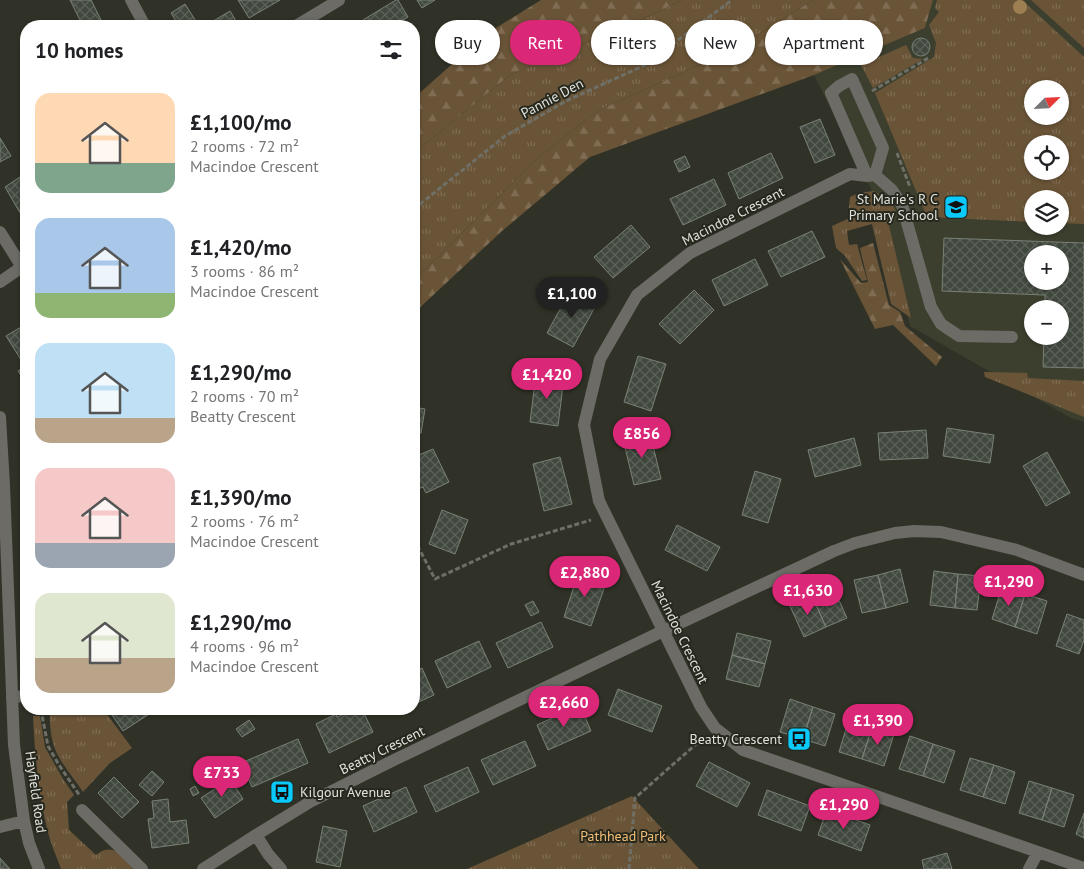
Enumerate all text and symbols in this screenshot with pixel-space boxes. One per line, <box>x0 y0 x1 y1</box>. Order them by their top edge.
chip: Buy <box>435 20 500 65</box>
chip: Rent <box>510 20 581 65</box>
chip: Filters <box>591 20 675 65</box>
chip: New <box>685 20 755 65</box>
chip: Apartment <box>765 20 883 65</box>
icon: filters <box>377 36 405 64</box>
text: 10 homes <box>35 37 123 64</box>
street label: Pannie Den <box>518 74 586 122</box>
north arrow <box>1024 80 1069 125</box>
map controls <box>1024 80 1069 345</box>
text: £1,100/mo <box>190 109 292 136</box>
icon: home <box>75 113 135 173</box>
button: locate <box>1024 135 1069 180</box>
text: 2 rooms · 72 m² <box>190 136 299 156</box>
text: Macindoe Crescent <box>190 156 319 176</box>
street label: Macindoe Crescent <box>679 182 787 250</box>
place label: St Marie's R C Primary School <box>849 190 938 224</box>
button: layers <box>1024 190 1069 235</box>
school or university icon: St Marie's R C Primary School <box>943 194 969 220</box>
text: £1,420/mo <box>190 234 292 261</box>
icon: home <box>75 238 135 298</box>
button: + <box>1024 245 1069 290</box>
text: 3 rooms · 86 m² <box>190 261 299 281</box>
pin: £1,100 <box>531 276 613 319</box>
text: Macindoe Crescent <box>190 281 319 301</box>
text: £1,100 <box>547 283 597 303</box>
button: − <box>1024 300 1069 345</box>
pin: £1,420 <box>506 358 588 400</box>
text: £1,290/mo <box>190 359 292 386</box>
icon: home <box>75 363 135 423</box>
text: £1,420 <box>522 364 572 384</box>
text: 2 rooms · 70 m² <box>190 386 299 406</box>
text: Beatty Crescent <box>190 406 296 426</box>
pin: £856 <box>612 416 672 459</box>
text: £856 <box>624 423 660 443</box>
text: £1,390/mo <box>190 484 292 511</box>
icon: home <box>75 488 135 548</box>
text: 2 rooms · 76 m² <box>190 511 299 531</box>
text: Macindoe Crescent <box>190 531 319 551</box>
pin: £2,880 <box>544 556 626 598</box>
text: £2,880 <box>560 562 610 582</box>
pin: £1,290 <box>968 564 1050 607</box>
text: £1,290 <box>984 571 1034 591</box>
pin: £1,630 <box>767 574 849 616</box>
street label: Macindoe Crescent <box>647 577 713 687</box>
text: £1,630 <box>783 580 833 600</box>
text: £1,290/mo <box>190 609 292 636</box>
icon: home <box>75 613 135 673</box>
text: 4 rooms · 96 m² <box>190 636 299 656</box>
text: Macindoe Crescent <box>190 656 319 676</box>
pin: £2,660 <box>523 686 605 728</box>
text: £2,660 <box>539 692 589 712</box>
pin: £1,390 <box>837 704 919 746</box>
text: £1,390 <box>853 710 903 730</box>
street label: Beatty Crescent <box>336 722 428 778</box>
bus stop icon: Beatty Crescent <box>786 726 812 752</box>
place label: Beatty Crescent <box>689 730 782 748</box>
street label: Hayfield Road <box>21 750 51 834</box>
pin: £733 <box>192 756 252 798</box>
text: £733 <box>204 762 240 782</box>
bus stop icon: Kilgour Avenue <box>269 779 295 805</box>
place label: Kilgour Avenue <box>300 783 391 801</box>
pin: £1,290 <box>803 788 885 830</box>
text: £1,290 <box>819 794 869 814</box>
park label: Pathhead Park <box>580 827 666 845</box>

